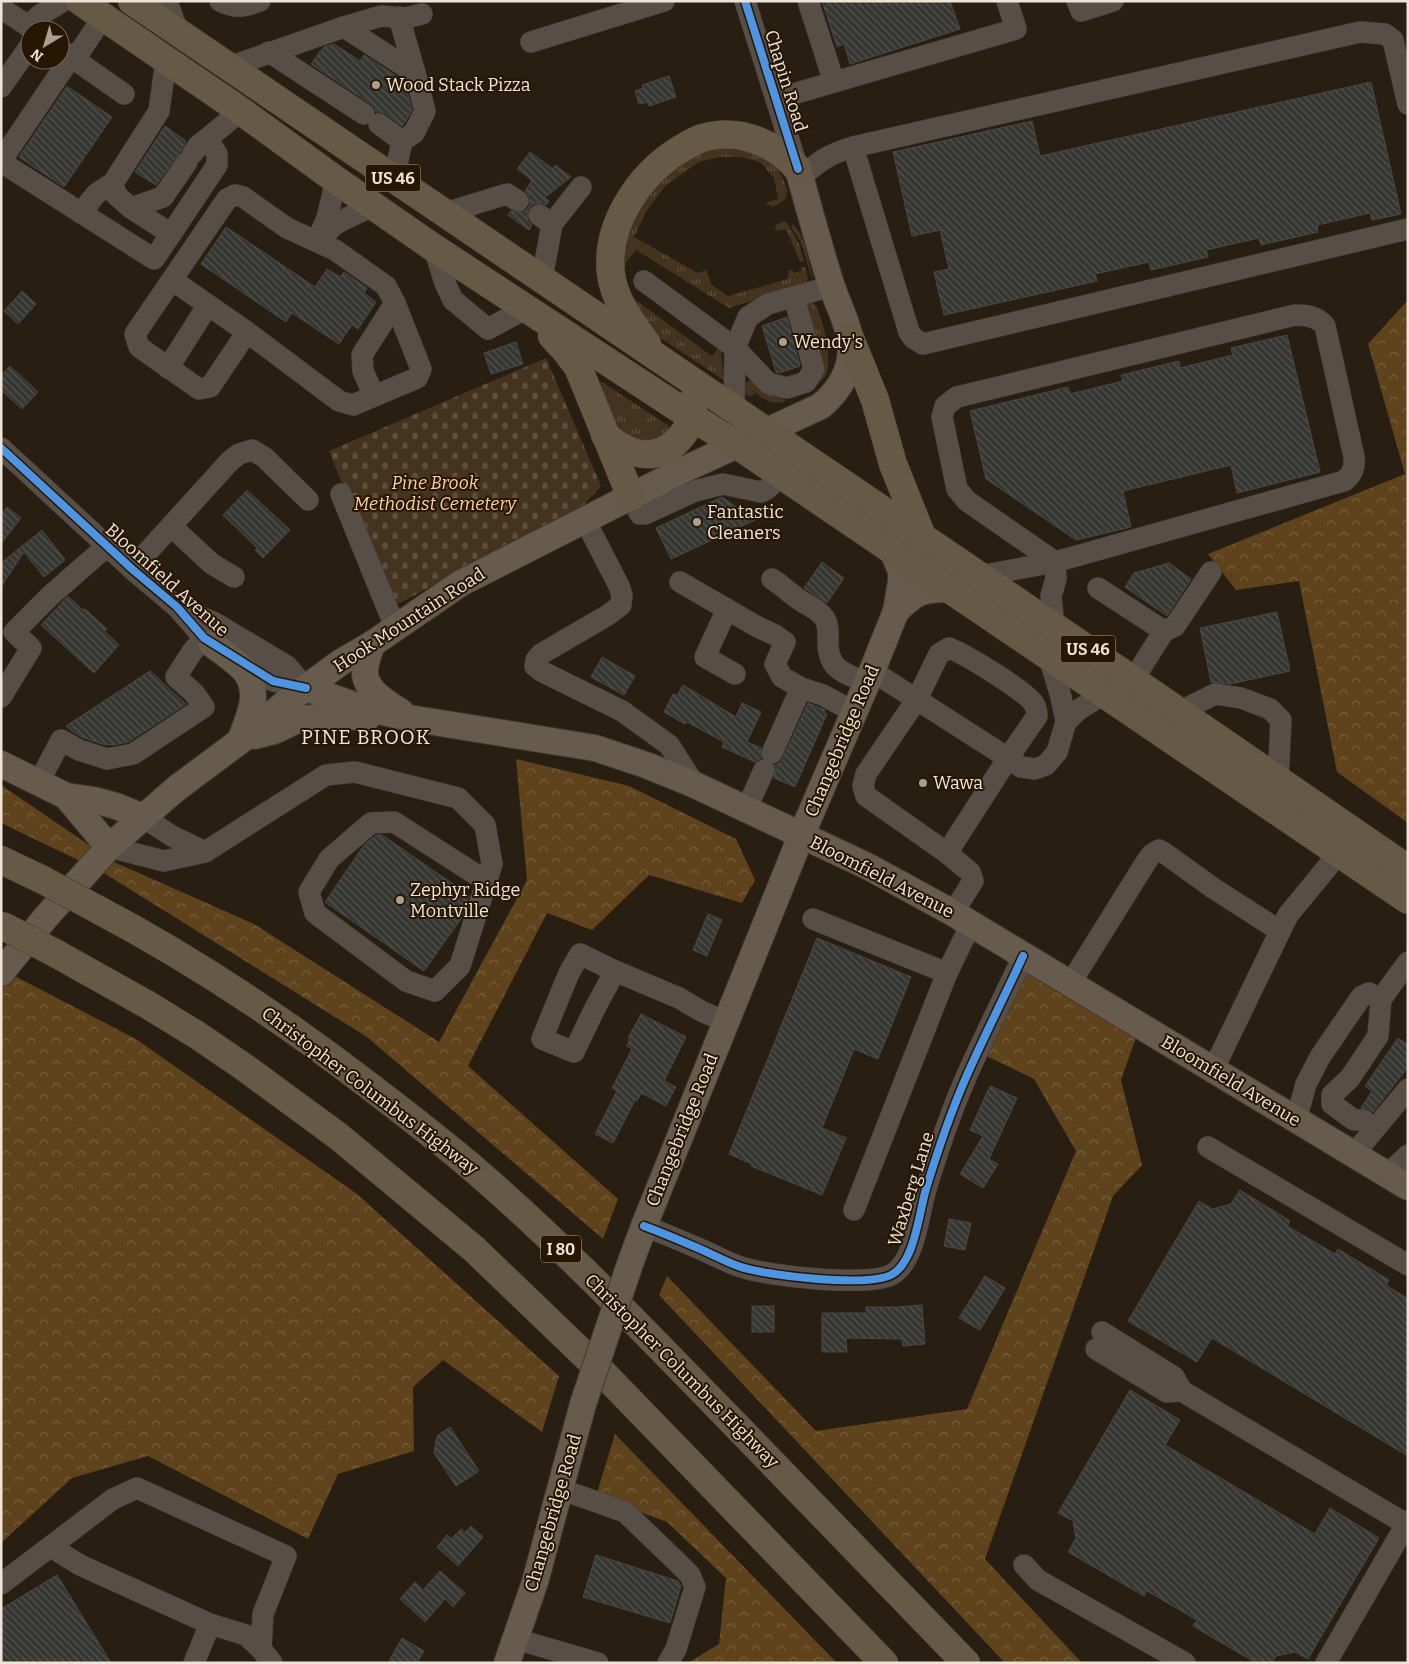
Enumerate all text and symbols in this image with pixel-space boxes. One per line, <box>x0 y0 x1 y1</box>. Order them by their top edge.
north arrow <box>20 20 70 70</box>
street label: Chapin Road <box>760 27 812 135</box>
text: N <box>28 45 47 65</box>
place label: Wood Stack Pizza <box>386 74 531 96</box>
marker: Wood Stack Pizza <box>370 79 382 91</box>
road number: US 46 <box>366 164 420 192</box>
place label: Wendy's <box>793 331 863 353</box>
marker: Wendy's <box>777 336 789 348</box>
park label: Pine Brook Methodist Cemetery <box>354 472 517 515</box>
place label: Fantastic Cleaners <box>707 501 784 544</box>
marker: Fantastic Cleaners <box>691 516 703 528</box>
street label: Bloomfield Avenue <box>101 519 233 641</box>
street label: Hook Mountain Road <box>329 563 489 677</box>
road number: US 46 <box>1060 636 1116 662</box>
street label: Changebridge Road <box>800 661 884 820</box>
district label: PINE BROOK <box>301 725 431 749</box>
place label: Wawa <box>933 772 983 794</box>
marker: Wawa <box>917 777 929 789</box>
street label: Bloomfield Avenue <box>806 831 958 923</box>
place label: Zephyr Ridge Montville <box>410 879 520 922</box>
marker: Zephyr Ridge Montville <box>394 894 406 906</box>
street label: Christopher Columbus Highway <box>257 1002 483 1180</box>
street label: Bloomfield Avenue <box>1157 1031 1305 1131</box>
street label: Changebridge Road <box>641 1050 723 1210</box>
street label: Waxberg Lane <box>883 1129 939 1249</box>
road number: I 80 <box>541 1236 581 1262</box>
street label: Christopher Columbus Highway <box>580 1269 784 1473</box>
street label: Changebridge Road <box>520 1431 586 1594</box>

